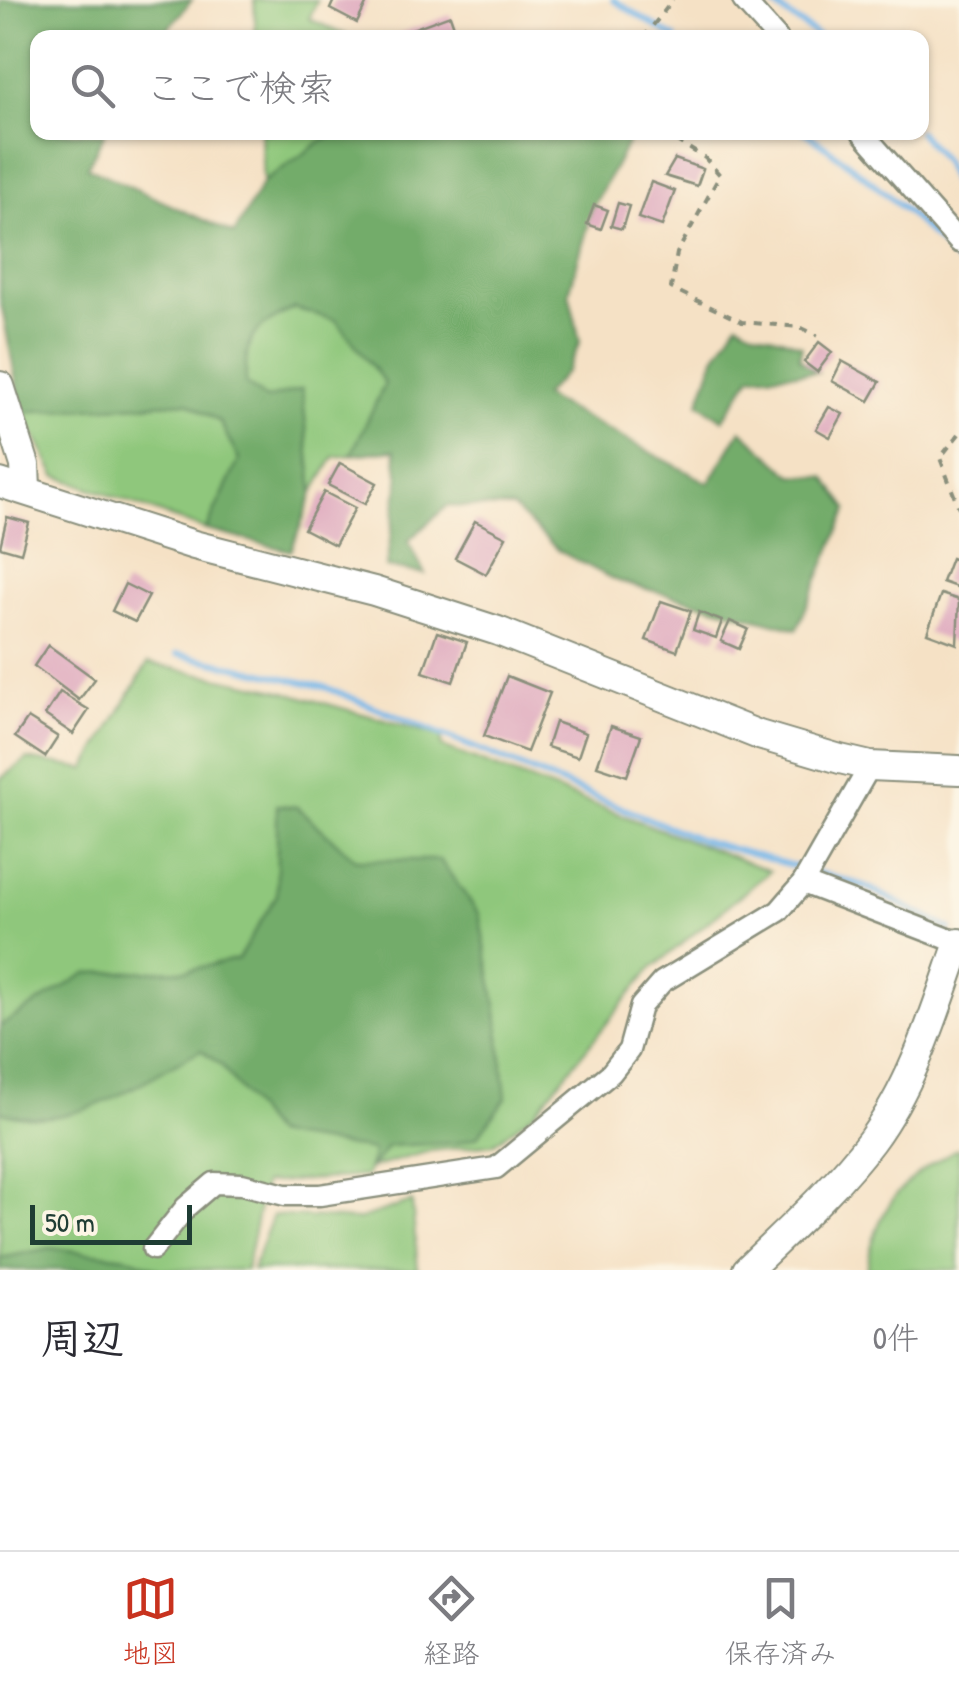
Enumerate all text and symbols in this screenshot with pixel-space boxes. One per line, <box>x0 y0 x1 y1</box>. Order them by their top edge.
search box <box>30 30 929 140</box>
icon: search <box>65 58 120 113</box>
text: ここで検索 <box>145 61 335 113</box>
scale bar <box>30 1200 192 1244</box>
text: 50 m <box>45 1203 95 1241</box>
text: 周辺 <box>40 1309 124 1366</box>
text: 0件 <box>873 1316 919 1359</box>
tab: 地図 <box>122 1571 179 1672</box>
tab: 経路 <box>423 1571 480 1672</box>
tab: 保存済み <box>724 1571 837 1672</box>

